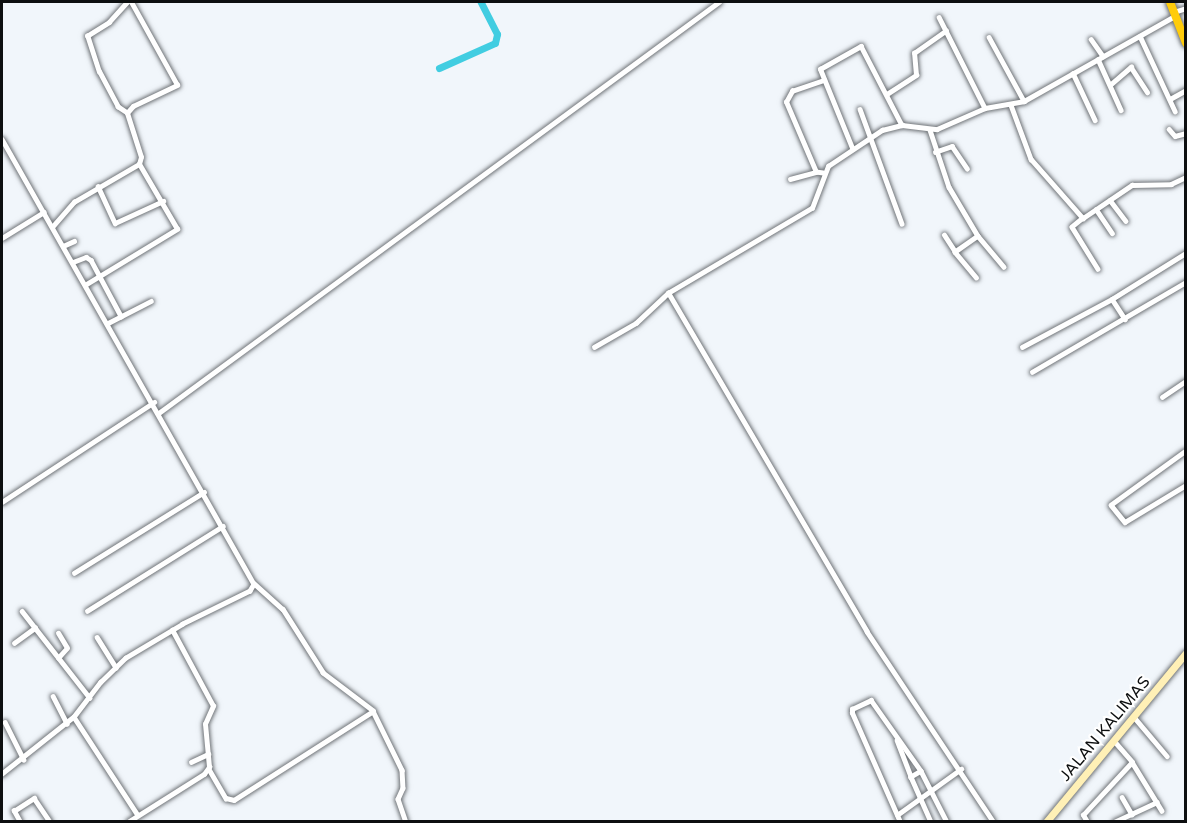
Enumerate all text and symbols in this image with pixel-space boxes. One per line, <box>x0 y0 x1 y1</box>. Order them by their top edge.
street label: JALAN KALIMAS <box>1056 673 1154 785</box>

